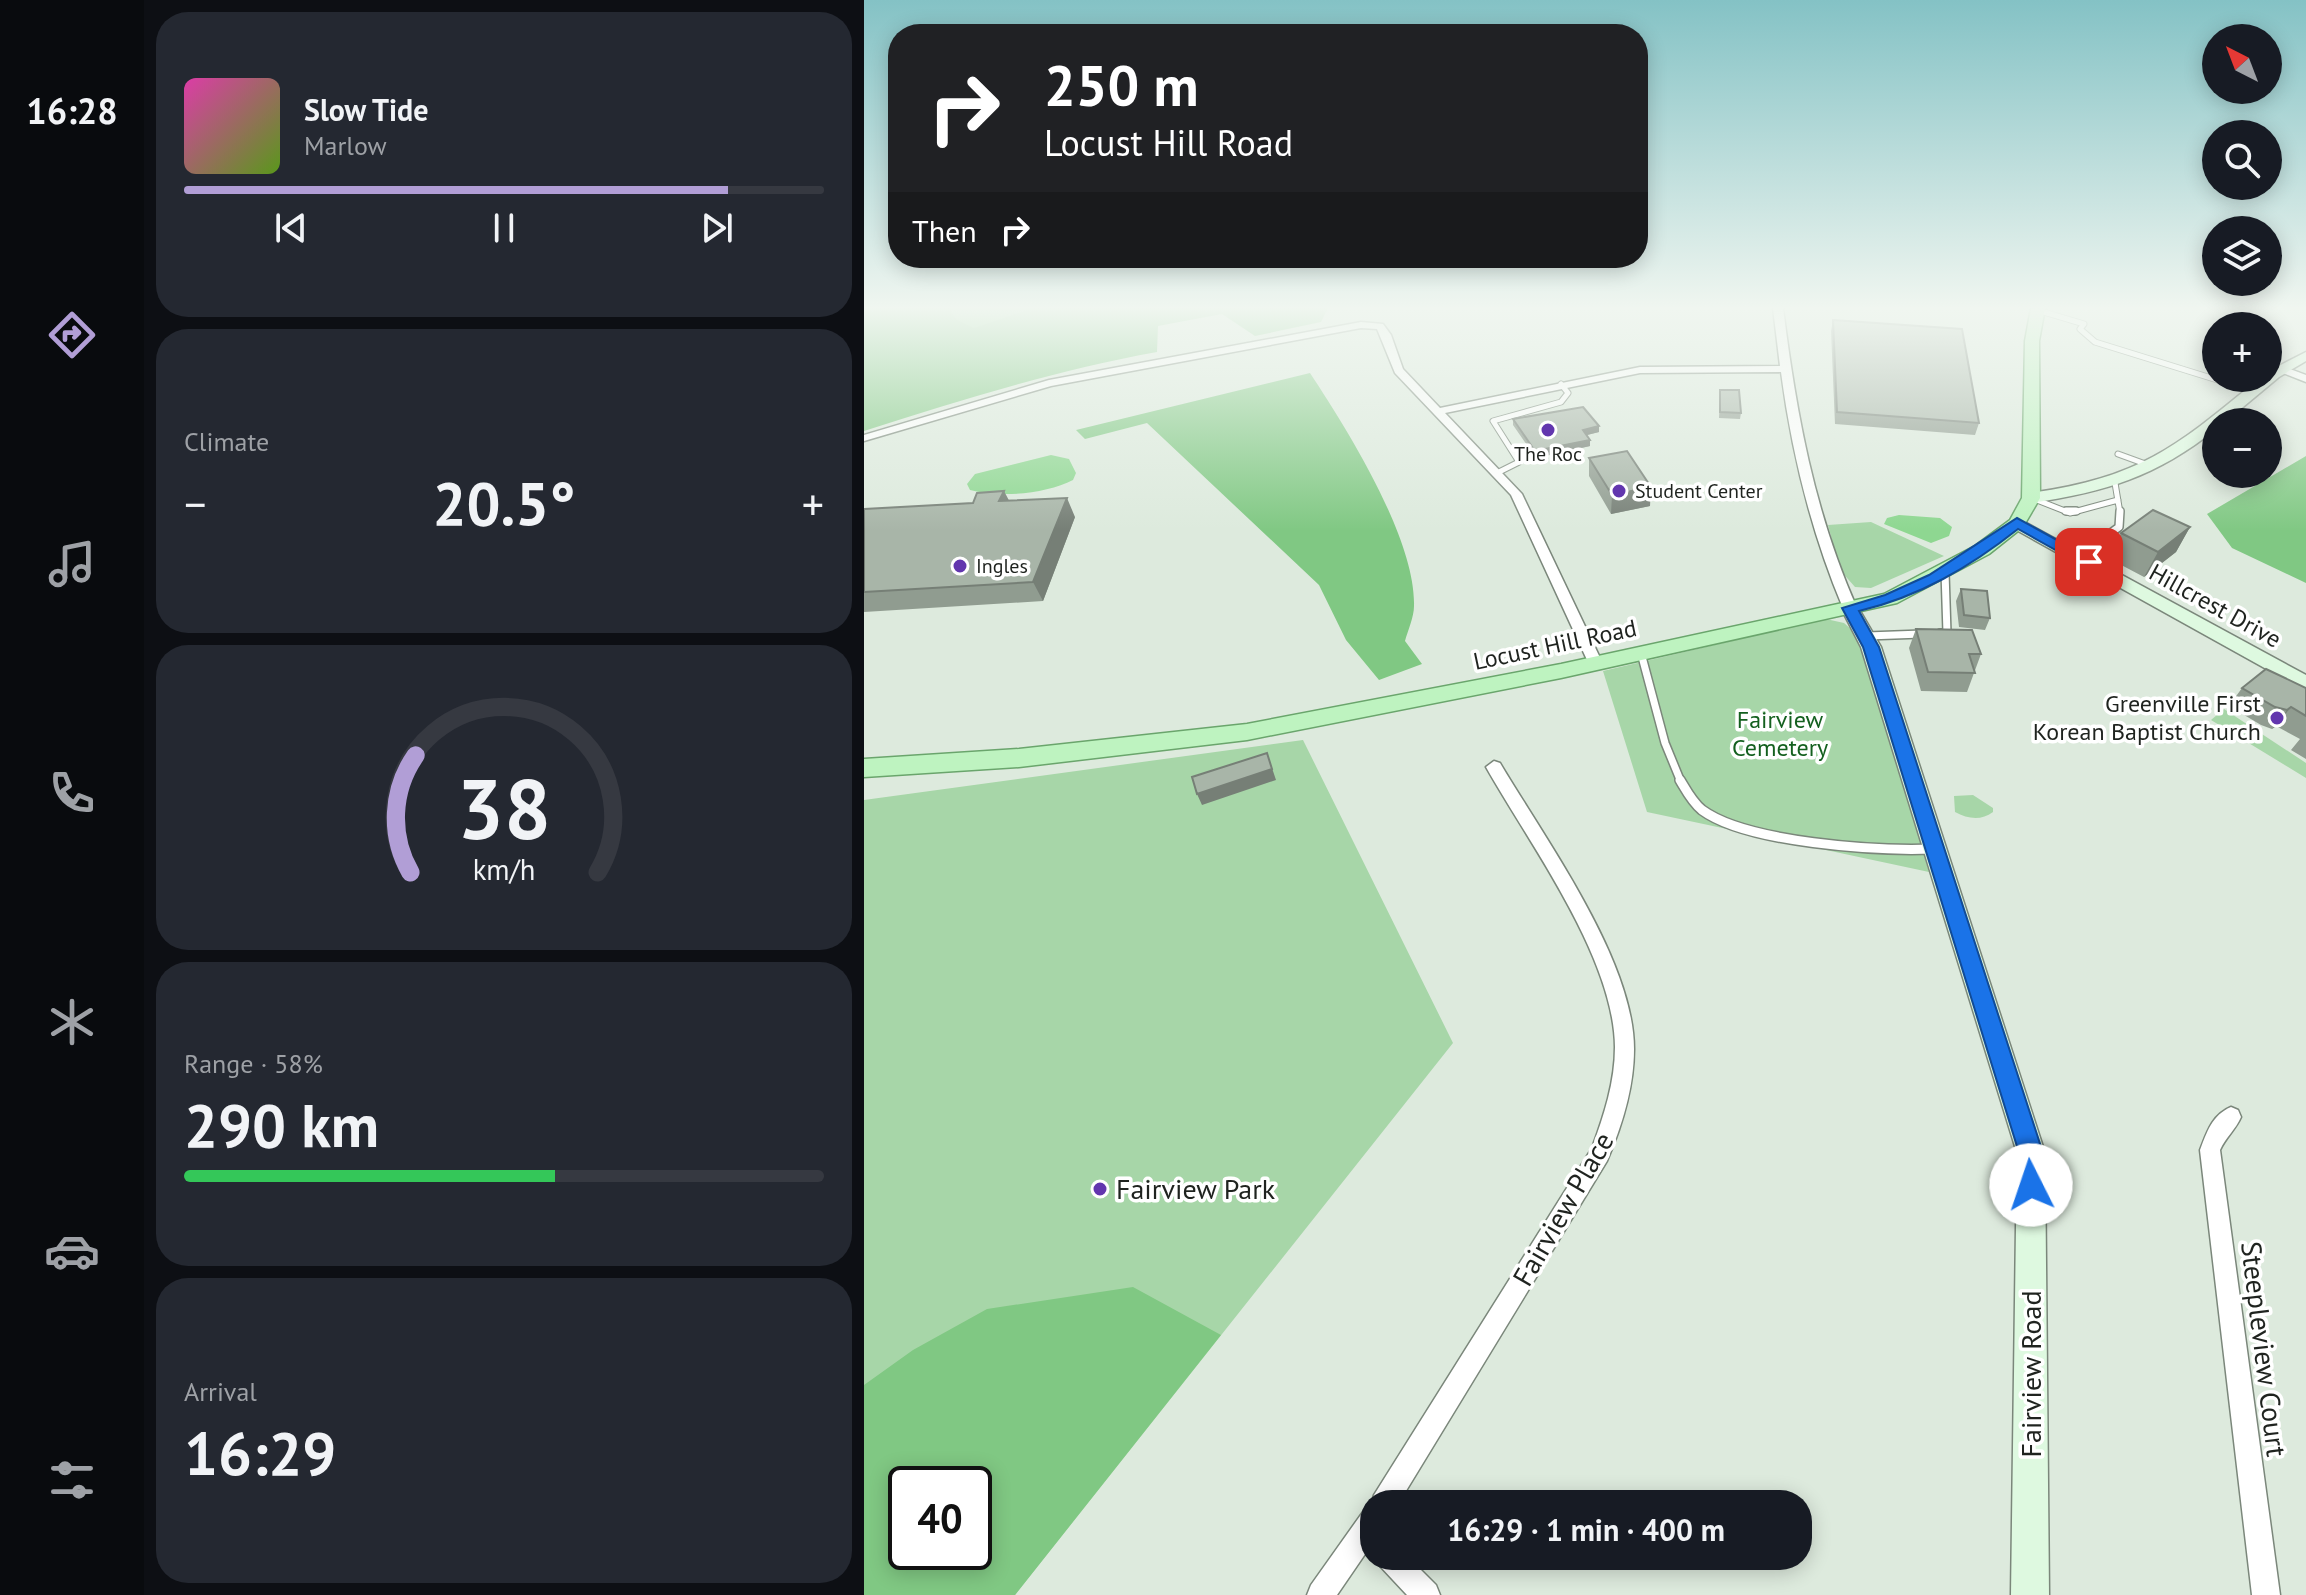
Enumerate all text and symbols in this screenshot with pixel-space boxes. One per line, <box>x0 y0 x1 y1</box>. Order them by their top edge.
north arrow <box>2202 24 2282 104</box>
map controls <box>2202 24 2282 488</box>
text: 250 m <box>1044 49 1199 121</box>
icon: right <box>912 56 1016 160</box>
text: 16:28 <box>26 87 118 134</box>
text: Slow Tide <box>304 90 429 129</box>
text: Locust Hill Road <box>1044 119 1293 166</box>
button: search <box>2202 120 2282 200</box>
text: Marlow <box>304 129 387 162</box>
icon: previous <box>269 206 313 250</box>
icon: pause <box>482 206 526 250</box>
icon: next <box>695 206 739 250</box>
icon: right <box>993 208 1037 252</box>
text: Then <box>912 211 977 250</box>
button: layers <box>2202 216 2282 296</box>
icon: directions <box>44 307 100 363</box>
button: + <box>2202 312 2282 392</box>
button: − <box>2202 408 2282 488</box>
marker: The Roc <box>1539 421 1557 439</box>
text: Climate <box>184 425 269 458</box>
place label: The Roc <box>1514 441 1582 467</box>
text: 20.5° <box>432 464 576 542</box>
text: − <box>184 475 206 532</box>
text: + <box>802 475 824 532</box>
place label: Student Center <box>1635 478 1763 504</box>
marker: Student Center <box>1610 482 1628 500</box>
pin <box>2055 528 2123 596</box>
icon: music <box>44 536 100 592</box>
icon: arrive <box>2067 540 2111 584</box>
place label: Ingles <box>976 553 1028 579</box>
marker: Ingles <box>951 557 969 575</box>
street label: Hillcrest Drive <box>2144 557 2287 655</box>
street label: Locust Hill Road <box>1470 612 1639 677</box>
place label: Greenville First Korean Baptist Church <box>2033 688 2261 747</box>
park label: Fairview Cemetery <box>1732 704 1828 763</box>
marker: Greenville First Korean Baptist Church <box>2268 709 2286 727</box>
text: 38 <box>457 754 551 862</box>
icon: phone <box>44 765 100 821</box>
text: km/h <box>473 852 535 889</box>
icon: climate <box>44 994 100 1050</box>
text: Range · 58% <box>184 1047 323 1080</box>
text: 290 km <box>184 1086 379 1164</box>
street label: Fairview Place <box>1504 1125 1621 1292</box>
position arrow <box>1989 1143 2073 1227</box>
place label: Fairview Park <box>1116 1170 1276 1207</box>
marker: Fairview Park <box>1091 1180 1109 1198</box>
icon: car <box>44 1223 100 1279</box>
street label: Steepleview Court <box>2233 1239 2296 1459</box>
street label: Fairview Road <box>2012 1291 2049 1457</box>
text: Arrival <box>184 1375 257 1408</box>
text: 16:29 <box>184 1414 336 1492</box>
icon: filters <box>44 1452 100 1508</box>
speed limit sign: 40 <box>888 1466 992 1570</box>
text: 16:29 · 1 min · 400 m <box>1447 1510 1725 1549</box>

